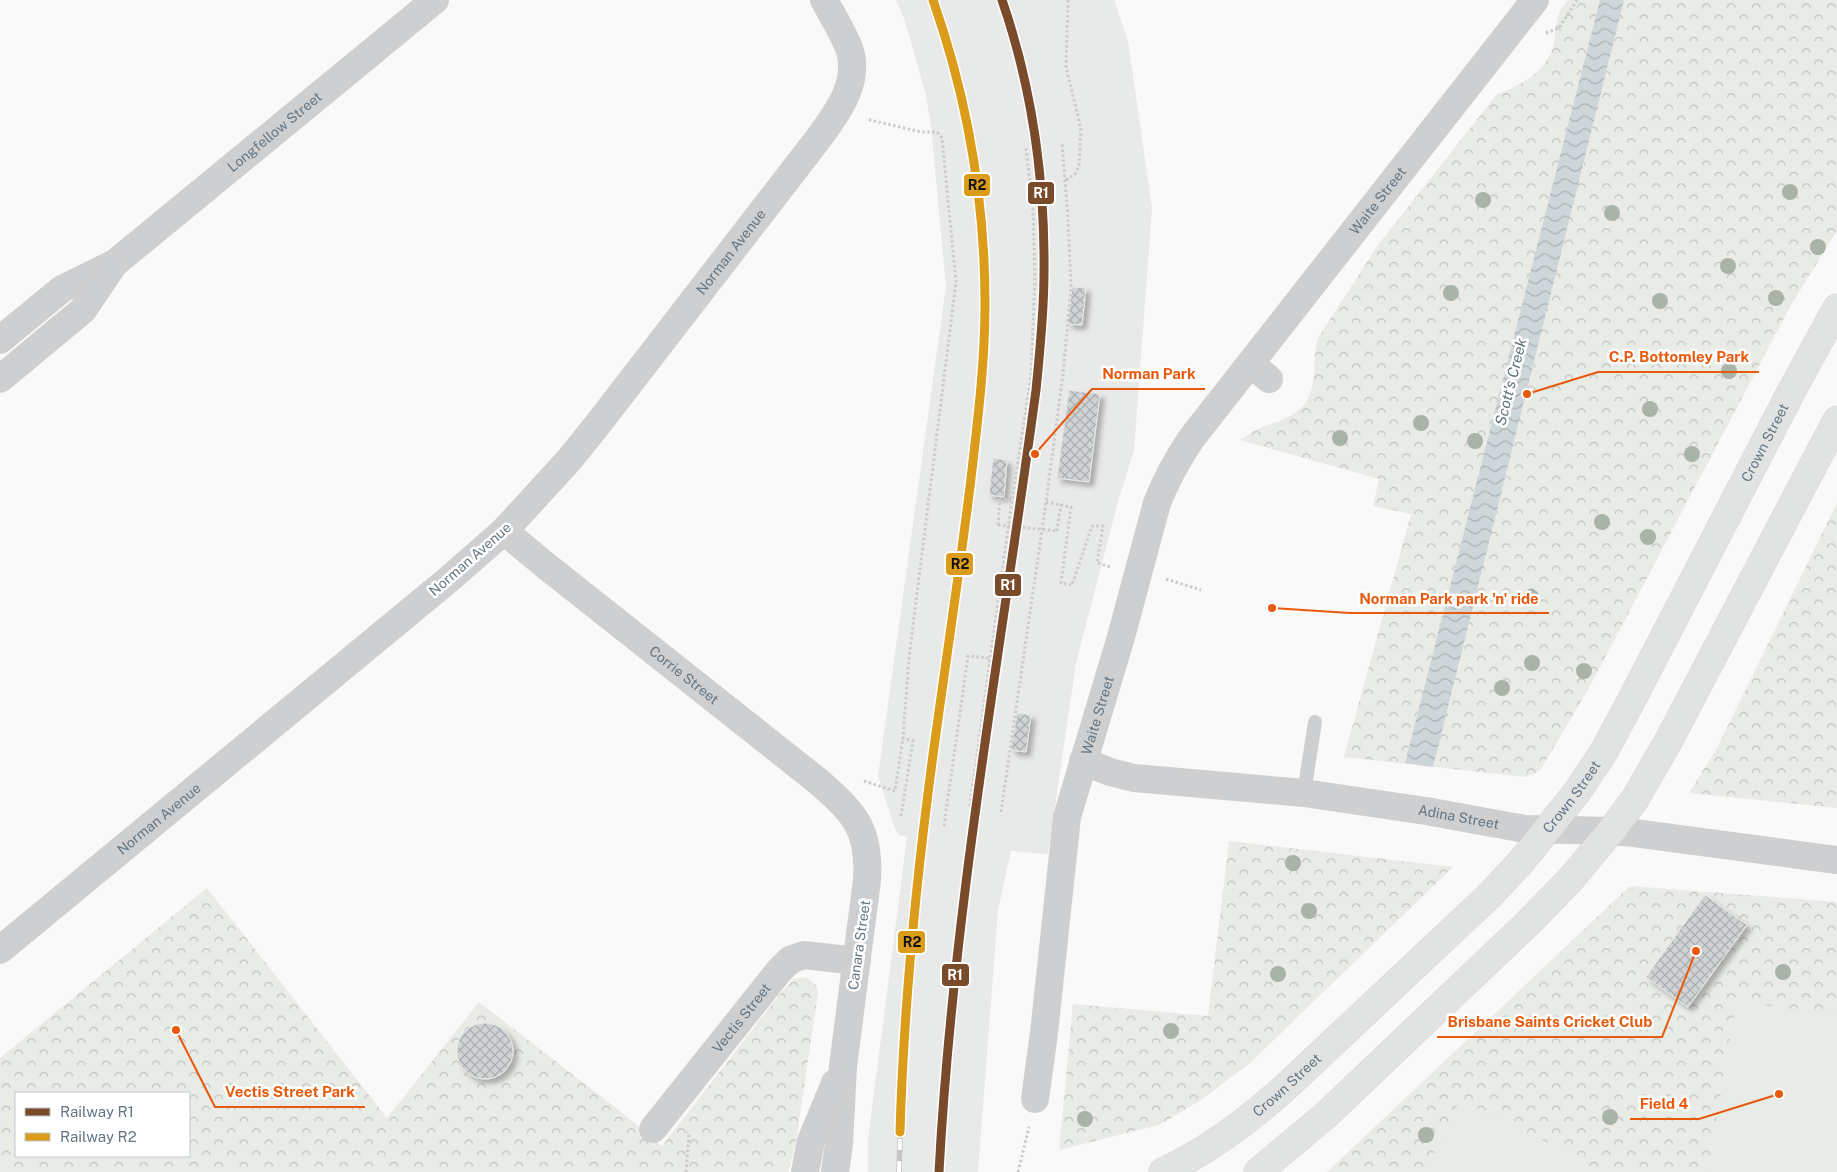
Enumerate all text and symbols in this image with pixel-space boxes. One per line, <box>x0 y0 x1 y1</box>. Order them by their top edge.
street label: Longfellow Street <box>224 88 325 175</box>
street label: Waite Street <box>1346 164 1409 238</box>
line badge: R2 <box>963 173 991 197</box>
text: R2 <box>968 177 986 193</box>
line badge: R1 <box>1027 181 1055 205</box>
text: R1 <box>1033 185 1049 201</box>
street label: Norman Avenue <box>693 206 769 298</box>
water label: Scott's Creek <box>1491 336 1530 427</box>
callout: C.P. Bottomley Park <box>1598 342 1759 372</box>
text: C.P. Bottomley Park <box>1609 348 1750 365</box>
callout: Norman Park <box>1092 359 1205 389</box>
text: Norman Park <box>1102 365 1196 382</box>
street label: Crown Street <box>1738 401 1792 485</box>
street label: Norman Avenue <box>426 519 514 599</box>
line badge: R2 <box>945 552 974 576</box>
text: R2 <box>951 556 969 572</box>
line badge: R1 <box>994 573 1022 597</box>
text: R1 <box>1000 577 1016 593</box>
callout: Norman Park park 'n' ride <box>1350 583 1549 613</box>
text: Norman Park park 'n' ride <box>1359 590 1539 607</box>
street label: Corrie Street <box>646 643 722 707</box>
street label: Waite Street <box>1078 674 1117 757</box>
street label: Crown Street <box>1539 758 1604 836</box>
street label: Norman Avenue <box>114 780 204 858</box>
street label: Adina Street <box>1417 802 1500 832</box>
street label: Canara Street <box>845 899 873 991</box>
line badge: R2 <box>897 930 926 954</box>
text: R2 <box>903 934 921 950</box>
line badge: R1 <box>941 963 970 987</box>
text: R1 <box>947 967 963 983</box>
street label: Vectis Street <box>709 980 774 1056</box>
callout: Brisbane Saints Cricket Club <box>1437 1007 1662 1037</box>
text: Brisbane Saints Cricket Club <box>1448 1013 1652 1030</box>
street label: Crown Street <box>1250 1050 1324 1120</box>
callout: Vectis Street Park <box>215 1077 365 1107</box>
text: Vectis Street Park <box>225 1083 355 1100</box>
callout: Field 4 <box>1630 1089 1699 1119</box>
legend <box>15 1092 190 1157</box>
text: Field 4 <box>1640 1095 1689 1112</box>
text: Railway R1 <box>60 1103 134 1120</box>
text: Railway R2 <box>60 1128 137 1145</box>

